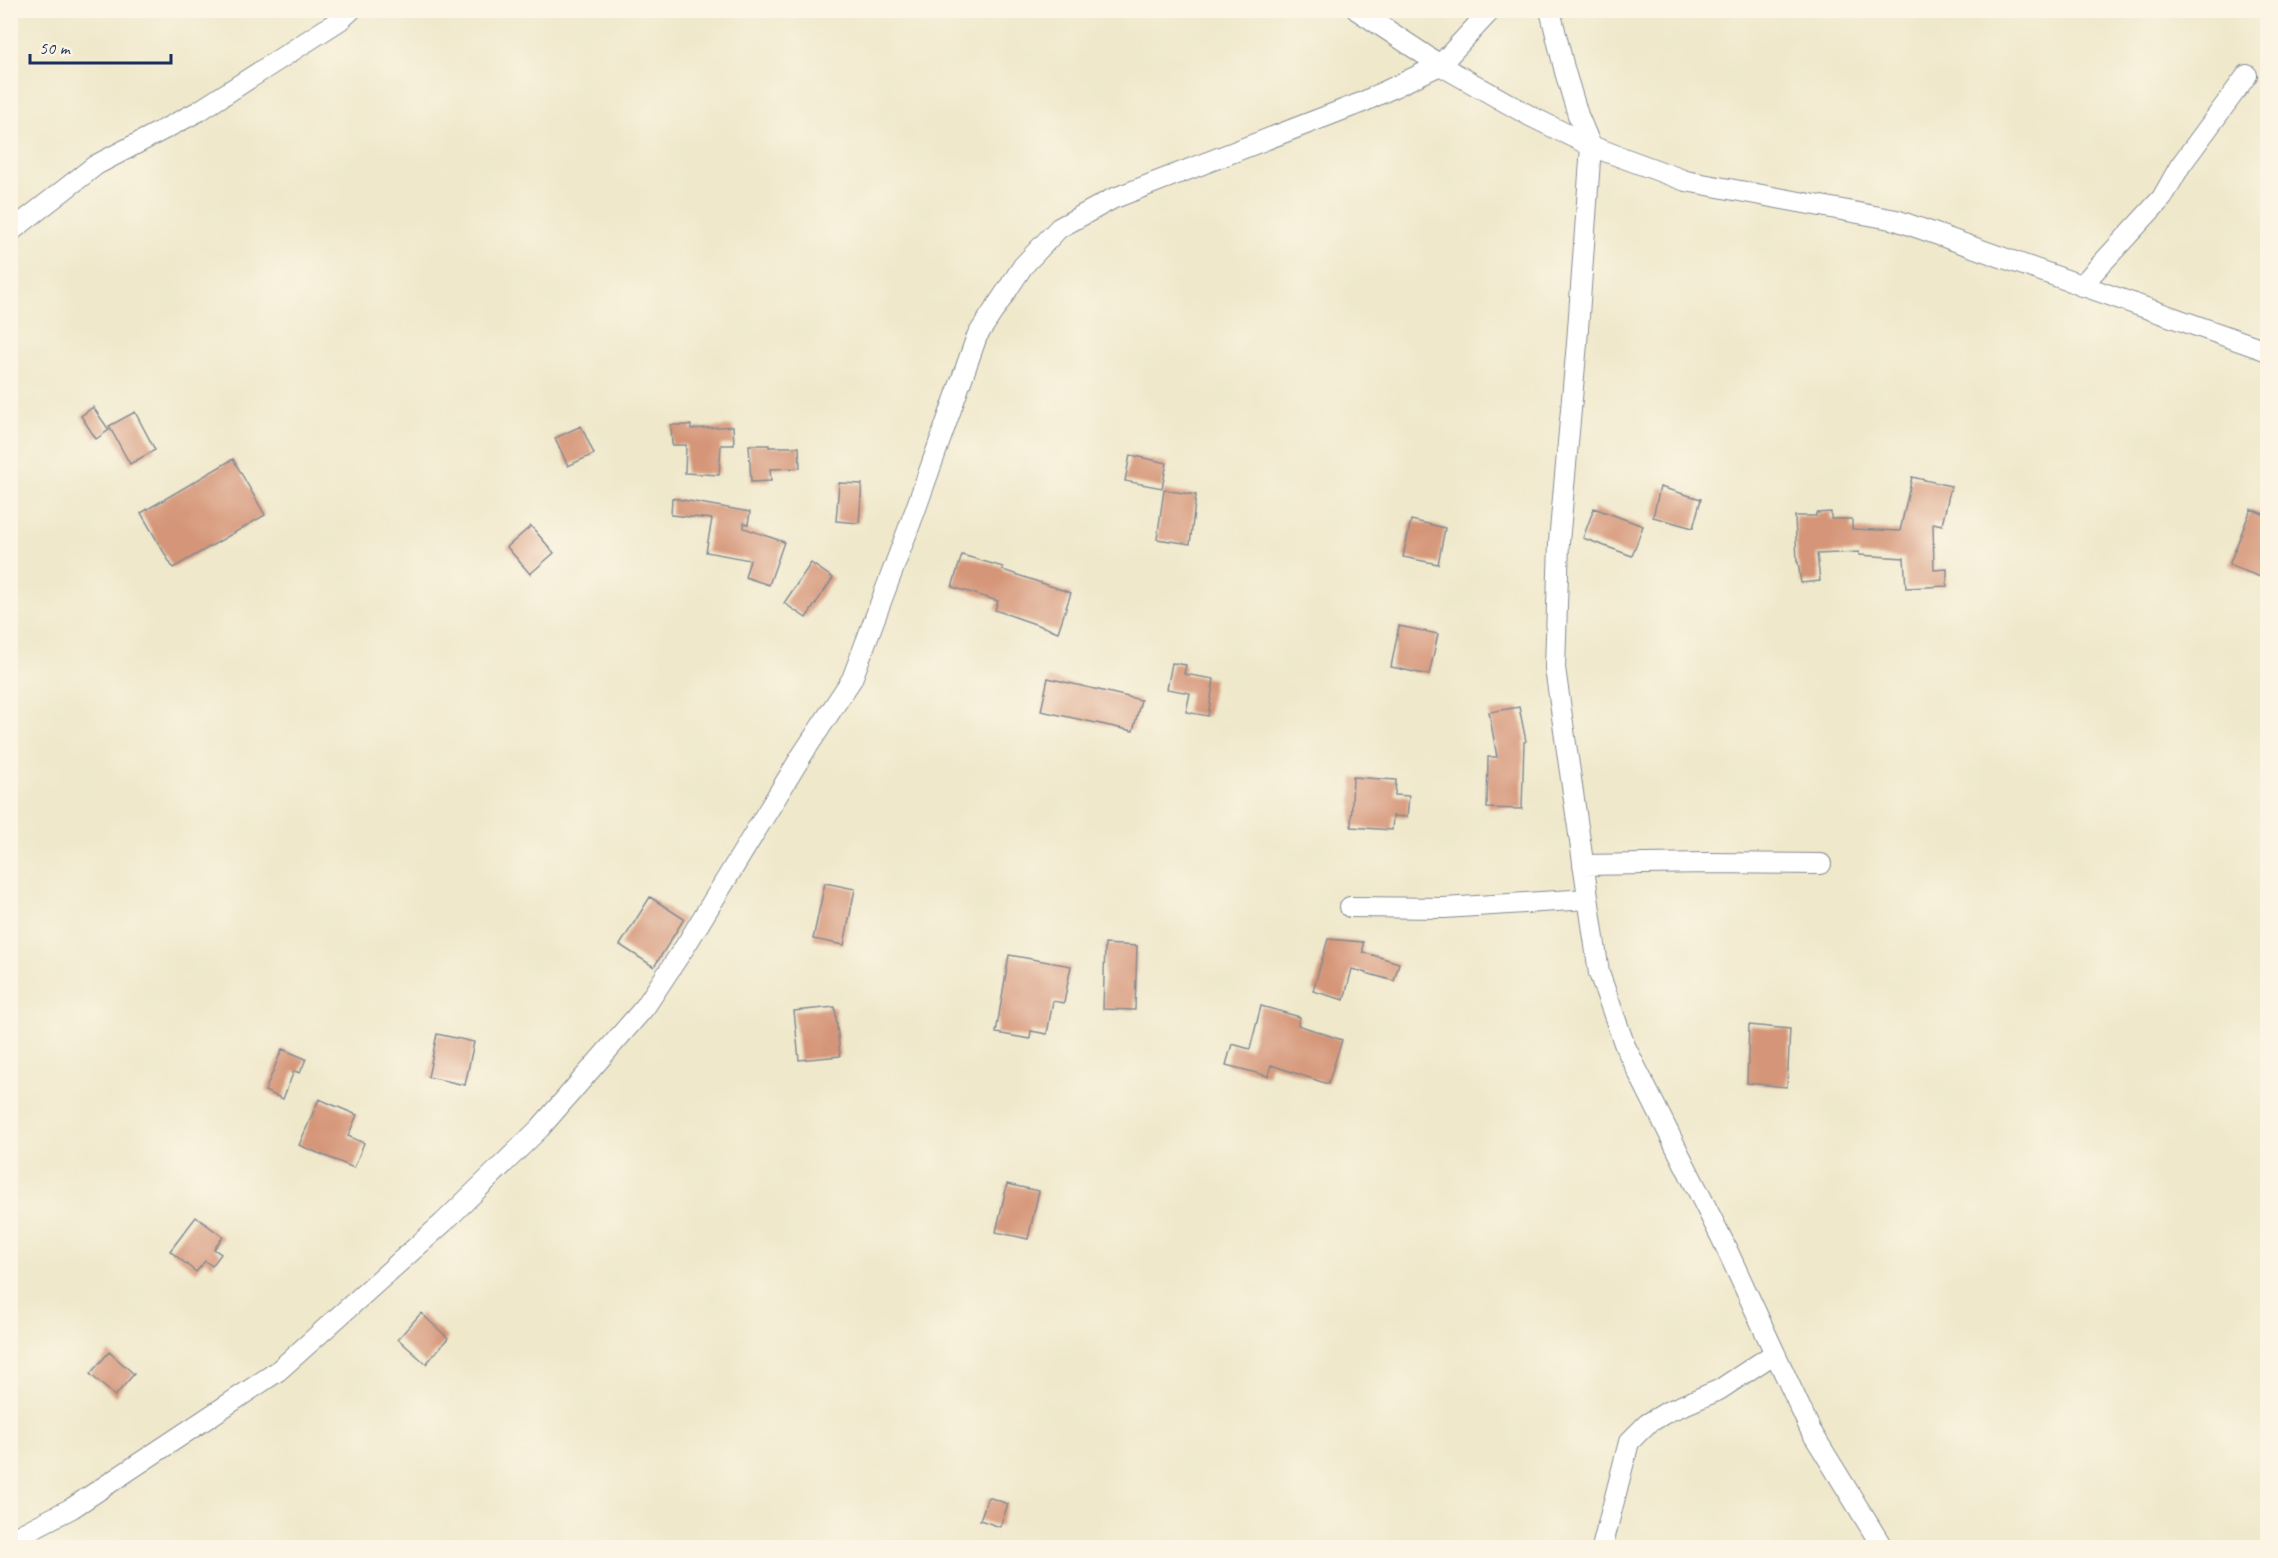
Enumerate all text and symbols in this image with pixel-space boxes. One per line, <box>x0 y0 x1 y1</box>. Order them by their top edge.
scale bar <box>30 27 171 65</box>
text: 50 m <box>39 37 72 59</box>

